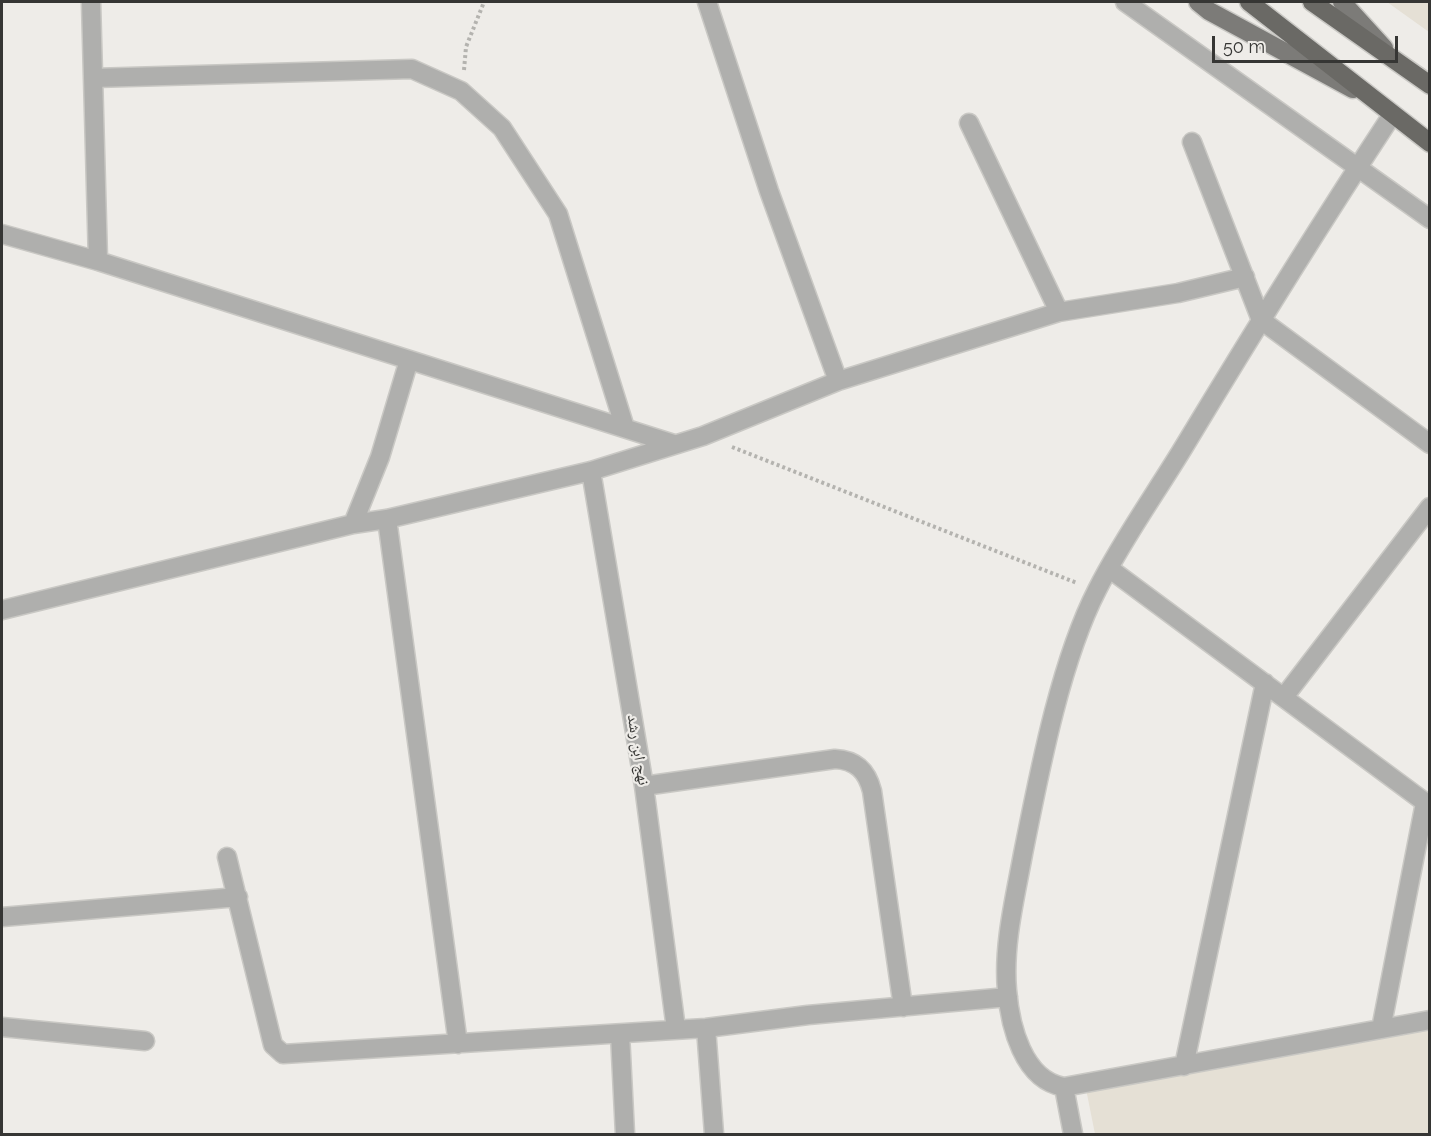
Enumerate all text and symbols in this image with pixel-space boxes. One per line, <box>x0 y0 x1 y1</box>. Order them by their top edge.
scale bar <box>1215 24 1401 62</box>
text: 50 m <box>1223 36 1265 57</box>
street label: نهج ابن رشد <box>623 713 653 787</box>

